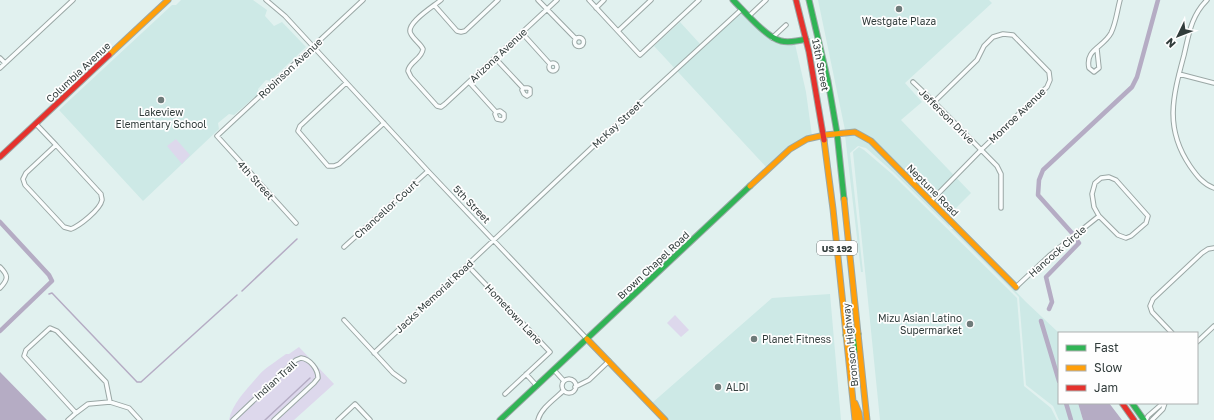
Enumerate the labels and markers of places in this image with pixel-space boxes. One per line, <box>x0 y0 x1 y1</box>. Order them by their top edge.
marker: Westgate Plaza <box>894 4 904 14</box>
place label: Westgate Plaza <box>862 15 936 27</box>
marker: Lakeview Elementary School <box>156 95 166 105</box>
place label: Lakeview Elementary School <box>116 106 206 130</box>
place label: Mizu Asian Latino Supermarket <box>878 312 962 336</box>
marker: Mizu Asian Latino Supermarket <box>965 319 975 329</box>
place label: Planet Fitness <box>762 333 831 345</box>
marker: Planet Fitness <box>749 334 759 344</box>
place label: ALDI <box>726 381 749 393</box>
marker: ALDI <box>713 382 723 392</box>

